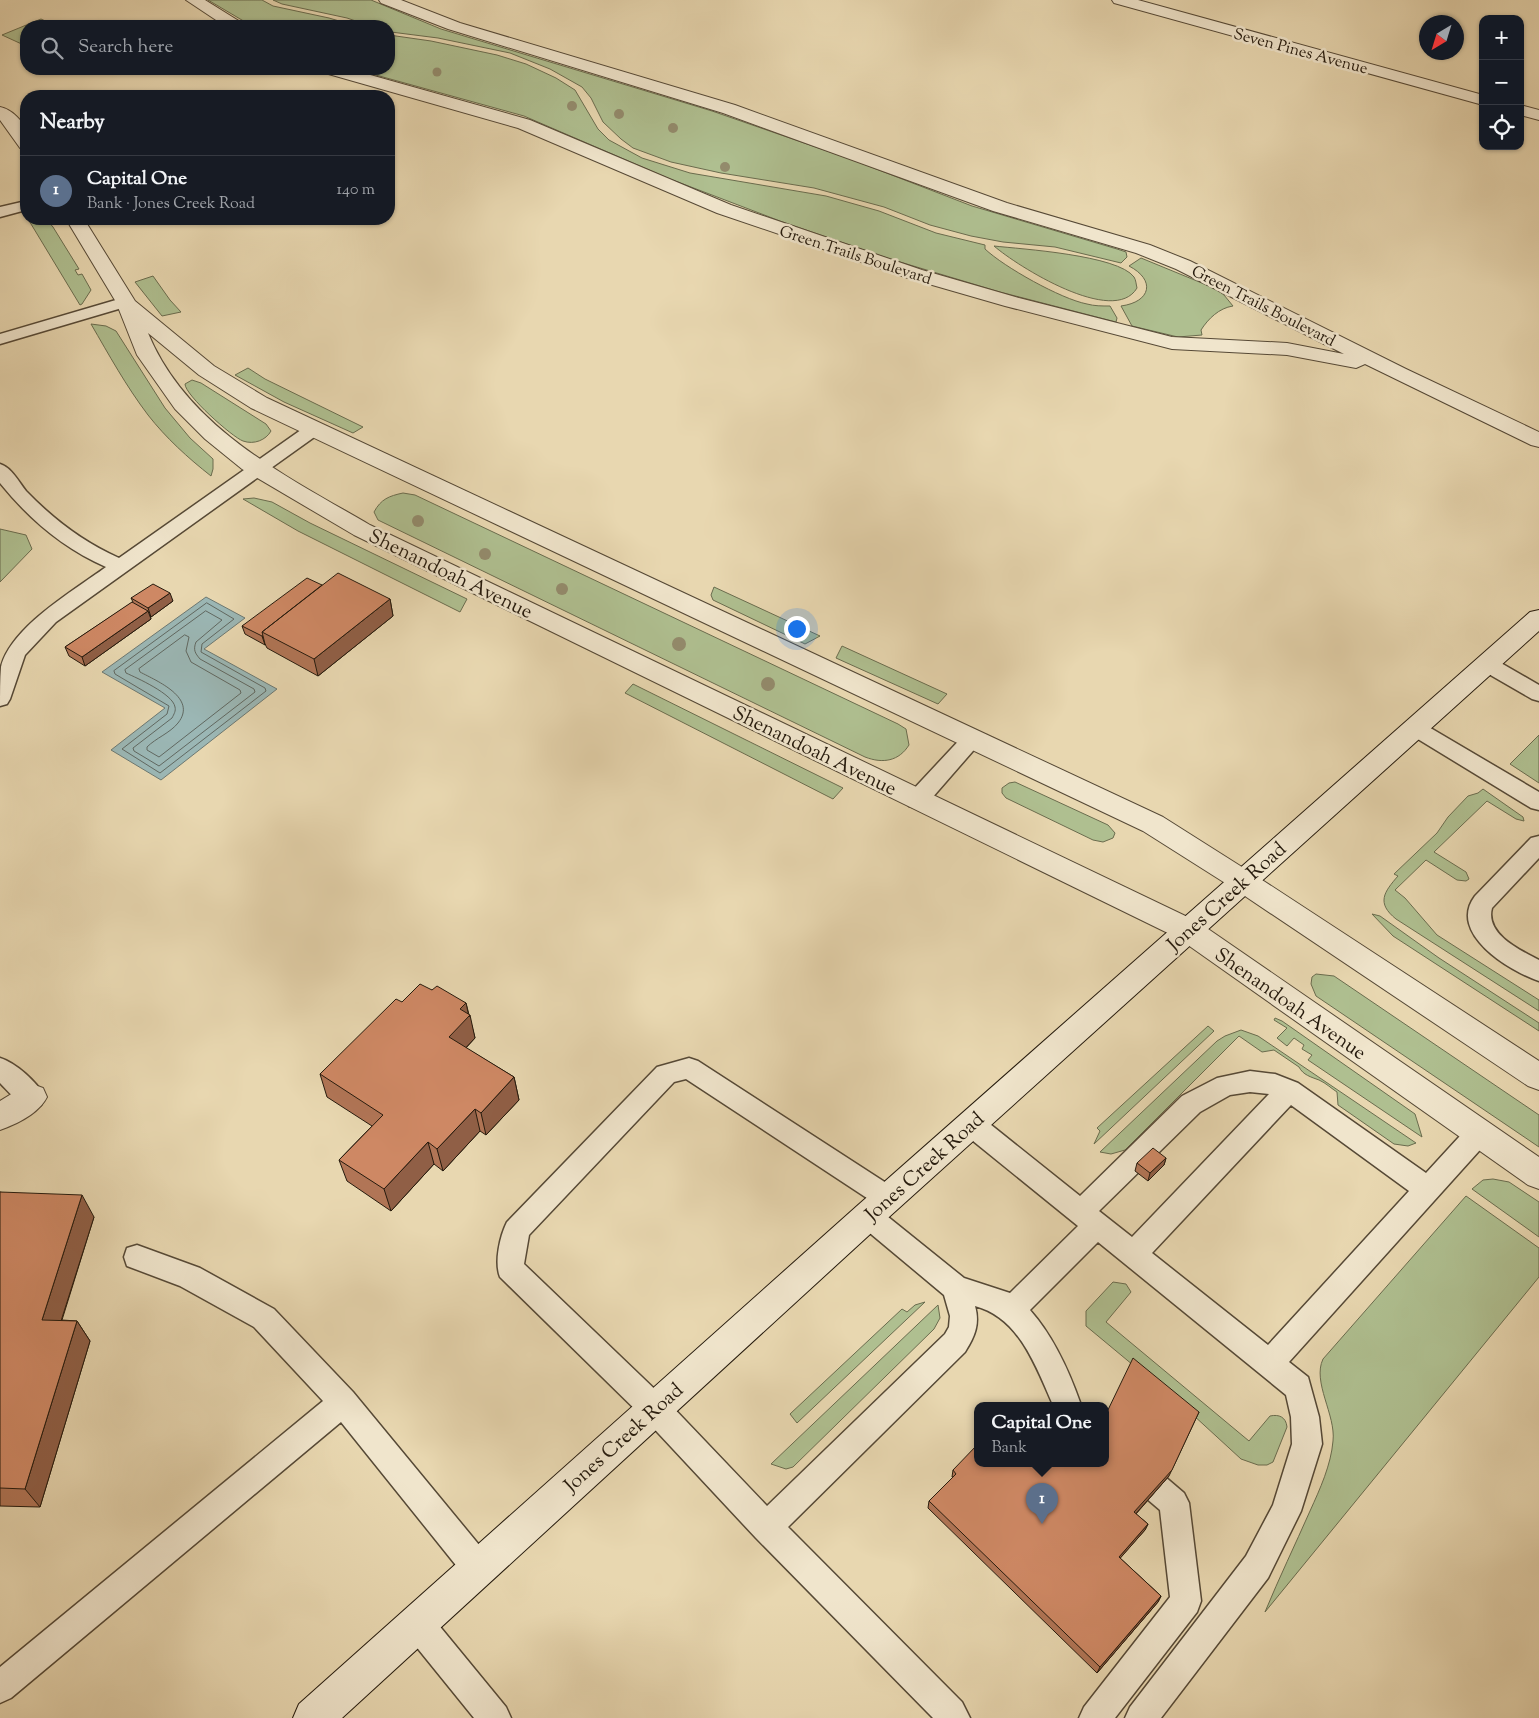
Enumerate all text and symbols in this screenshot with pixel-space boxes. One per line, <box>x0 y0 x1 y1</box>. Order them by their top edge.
north arrow <box>1419 15 1464 60</box>
map controls <box>1479 15 1524 150</box>
button: + <box>1479 15 1524 60</box>
search box <box>20 20 395 75</box>
street label: Seven Pines Avenue <box>1231 23 1370 81</box>
icon: search <box>38 34 66 62</box>
text: Search here <box>78 34 173 61</box>
button: − <box>1479 60 1524 105</box>
button: locate <box>1479 105 1524 150</box>
text: Nearby <box>40 108 105 138</box>
text: Capital One <box>87 166 187 193</box>
text: 1 <box>53 179 59 202</box>
text: 140 m <box>337 179 375 202</box>
text: Bank · Jones Creek Road <box>87 193 255 216</box>
street label: Green Trails Boulevard <box>776 221 934 292</box>
street label: Green Trails Boulevard <box>1187 261 1339 354</box>
street label: Shenandoah Avenue <box>363 523 537 628</box>
your location <box>784 616 810 642</box>
street label: Shenandoah Avenue <box>727 700 901 805</box>
street label: Jones Creek Road <box>1161 836 1294 960</box>
street label: Shenandoah Avenue <box>1208 942 1371 1068</box>
street label: Jones Creek Road <box>859 1106 992 1230</box>
street label: Jones Creek Road <box>558 1377 691 1501</box>
popup <box>974 1402 1109 1467</box>
text: Capital One <box>991 1410 1092 1437</box>
text: Bank <box>991 1437 1027 1460</box>
pin: 1 <box>1026 1483 1058 1524</box>

